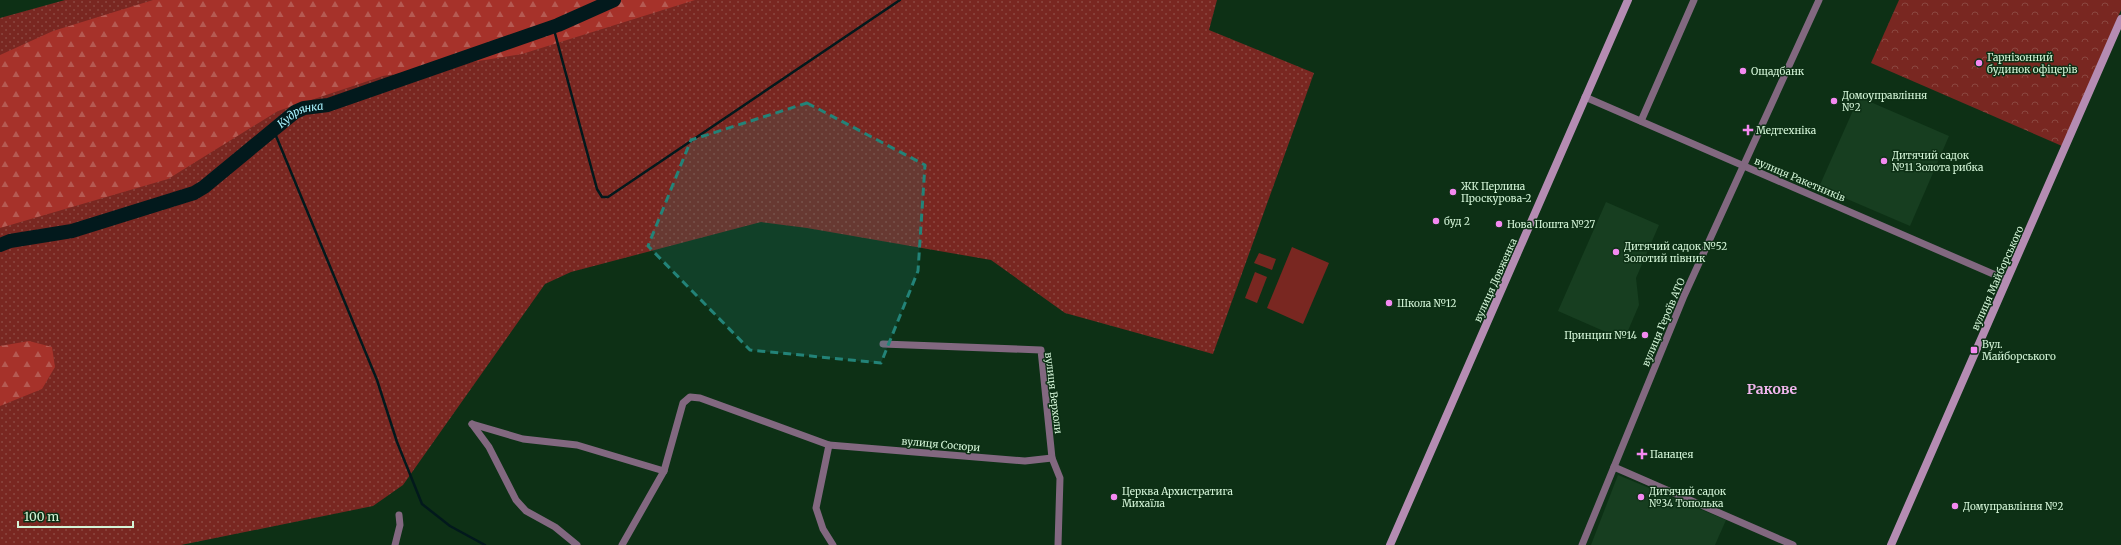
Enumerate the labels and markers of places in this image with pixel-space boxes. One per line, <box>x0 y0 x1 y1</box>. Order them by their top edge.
place label: Гарнізонний будинок офіцерів <box>1987 51 2078 76</box>
marker: Гарнізонний будинок офіцерів <box>1974 58 1984 68</box>
place label: Ощадбанк <box>1751 65 1805 78</box>
marker: Ощадбанк <box>1738 66 1748 76</box>
place label: Домоуправління №2 <box>1842 89 1927 114</box>
marker: Домоуправління №2 <box>1829 96 1839 106</box>
place label: Медтехніка <box>1756 124 1817 137</box>
marker: Медтехніка <box>1743 125 1753 135</box>
place label: Дитячий садок №11 Золота рибка <box>1892 149 1984 174</box>
marker: Дитячий садок №11 Золота рибка <box>1879 156 1889 166</box>
place label: ЖК Перлина Проскурова-2 <box>1461 180 1532 205</box>
marker: ЖК Перлина Проскурова-2 <box>1448 187 1458 197</box>
place label: буд 2 <box>1444 215 1470 228</box>
marker: буд 2 <box>1431 216 1441 226</box>
place label: Нова Пошта №27 <box>1507 218 1595 231</box>
marker: Нова Пошта №27 <box>1494 219 1504 229</box>
place label: Дитячий садок №52 Золотий півник <box>1624 240 1727 265</box>
marker: Дитячий садок №52 Золотий півник <box>1611 247 1621 257</box>
place label: Школа №12 <box>1397 297 1456 310</box>
marker: Школа №12 <box>1384 298 1394 308</box>
place label: Принцип №14 <box>1564 329 1637 342</box>
marker: Принцип №14 <box>1640 330 1650 340</box>
place label: Вул. Майборського <box>1982 338 2056 363</box>
marker: Вул. Майборського <box>1969 345 1979 355</box>
place label: Панацея <box>1650 448 1693 461</box>
marker: Панацея <box>1637 449 1647 459</box>
place label: Церква Архистратига Михаїла <box>1122 485 1234 510</box>
place label: Дитячий садок №34 Тополька <box>1649 485 1727 510</box>
marker: Церква Архистратига Михаїла <box>1109 492 1119 502</box>
marker: Дитячий садок №34 Тополька <box>1636 492 1646 502</box>
place label: Домуправління №2 <box>1963 500 2064 513</box>
marker: Домуправління №2 <box>1950 501 1960 511</box>

